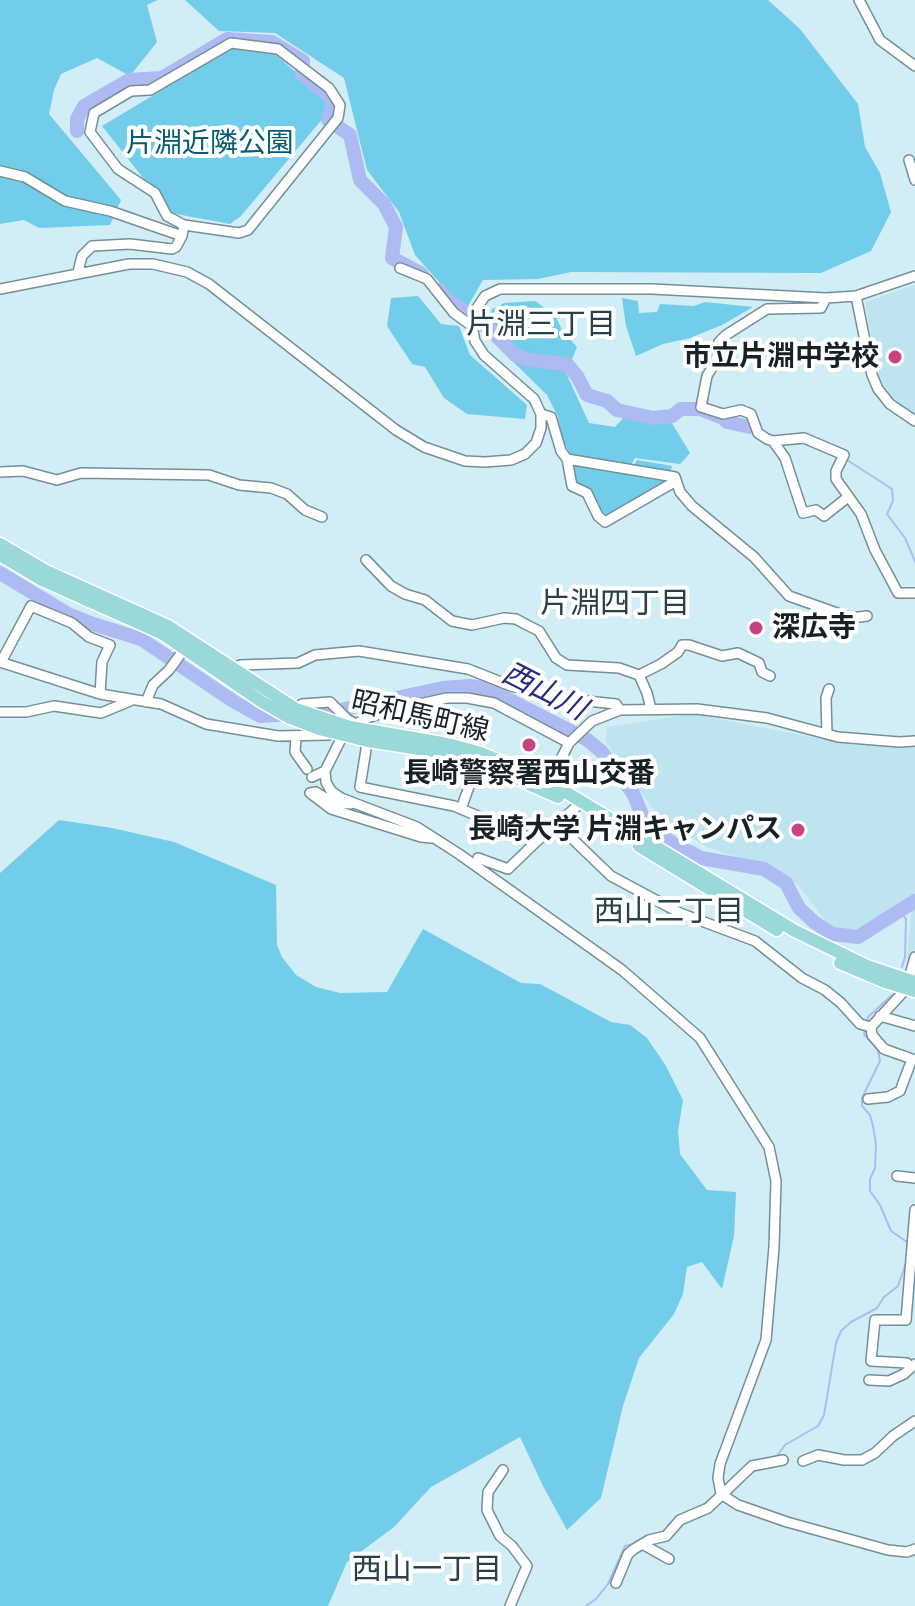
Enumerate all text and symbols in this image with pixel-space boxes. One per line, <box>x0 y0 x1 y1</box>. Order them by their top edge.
park label: 片淵近隣公園 <box>126 127 294 161</box>
district label: 片淵三丁目 <box>466 307 616 343</box>
place label: 市立片淵中学校 <box>683 340 879 374</box>
marker: 市立片淵中学校 <box>886 348 904 366</box>
district label: 片淵四丁目 <box>540 586 690 622</box>
place label: 深広寺 <box>772 611 856 645</box>
marker: 深広寺 <box>747 619 765 637</box>
water label: 西山川 <box>496 656 592 728</box>
street label: 昭和馬町線 <box>348 685 492 749</box>
marker: 長崎警察署西山交番 <box>520 736 538 754</box>
place label: 長崎警察署西山交番 <box>403 757 655 791</box>
place label: 長崎大学 片淵キャンパス <box>468 813 782 847</box>
marker: 長崎大学 片淵キャンパス <box>789 821 807 839</box>
district label: 西山二丁目 <box>594 894 744 930</box>
district label: 西山一丁目 <box>352 1552 502 1588</box>

